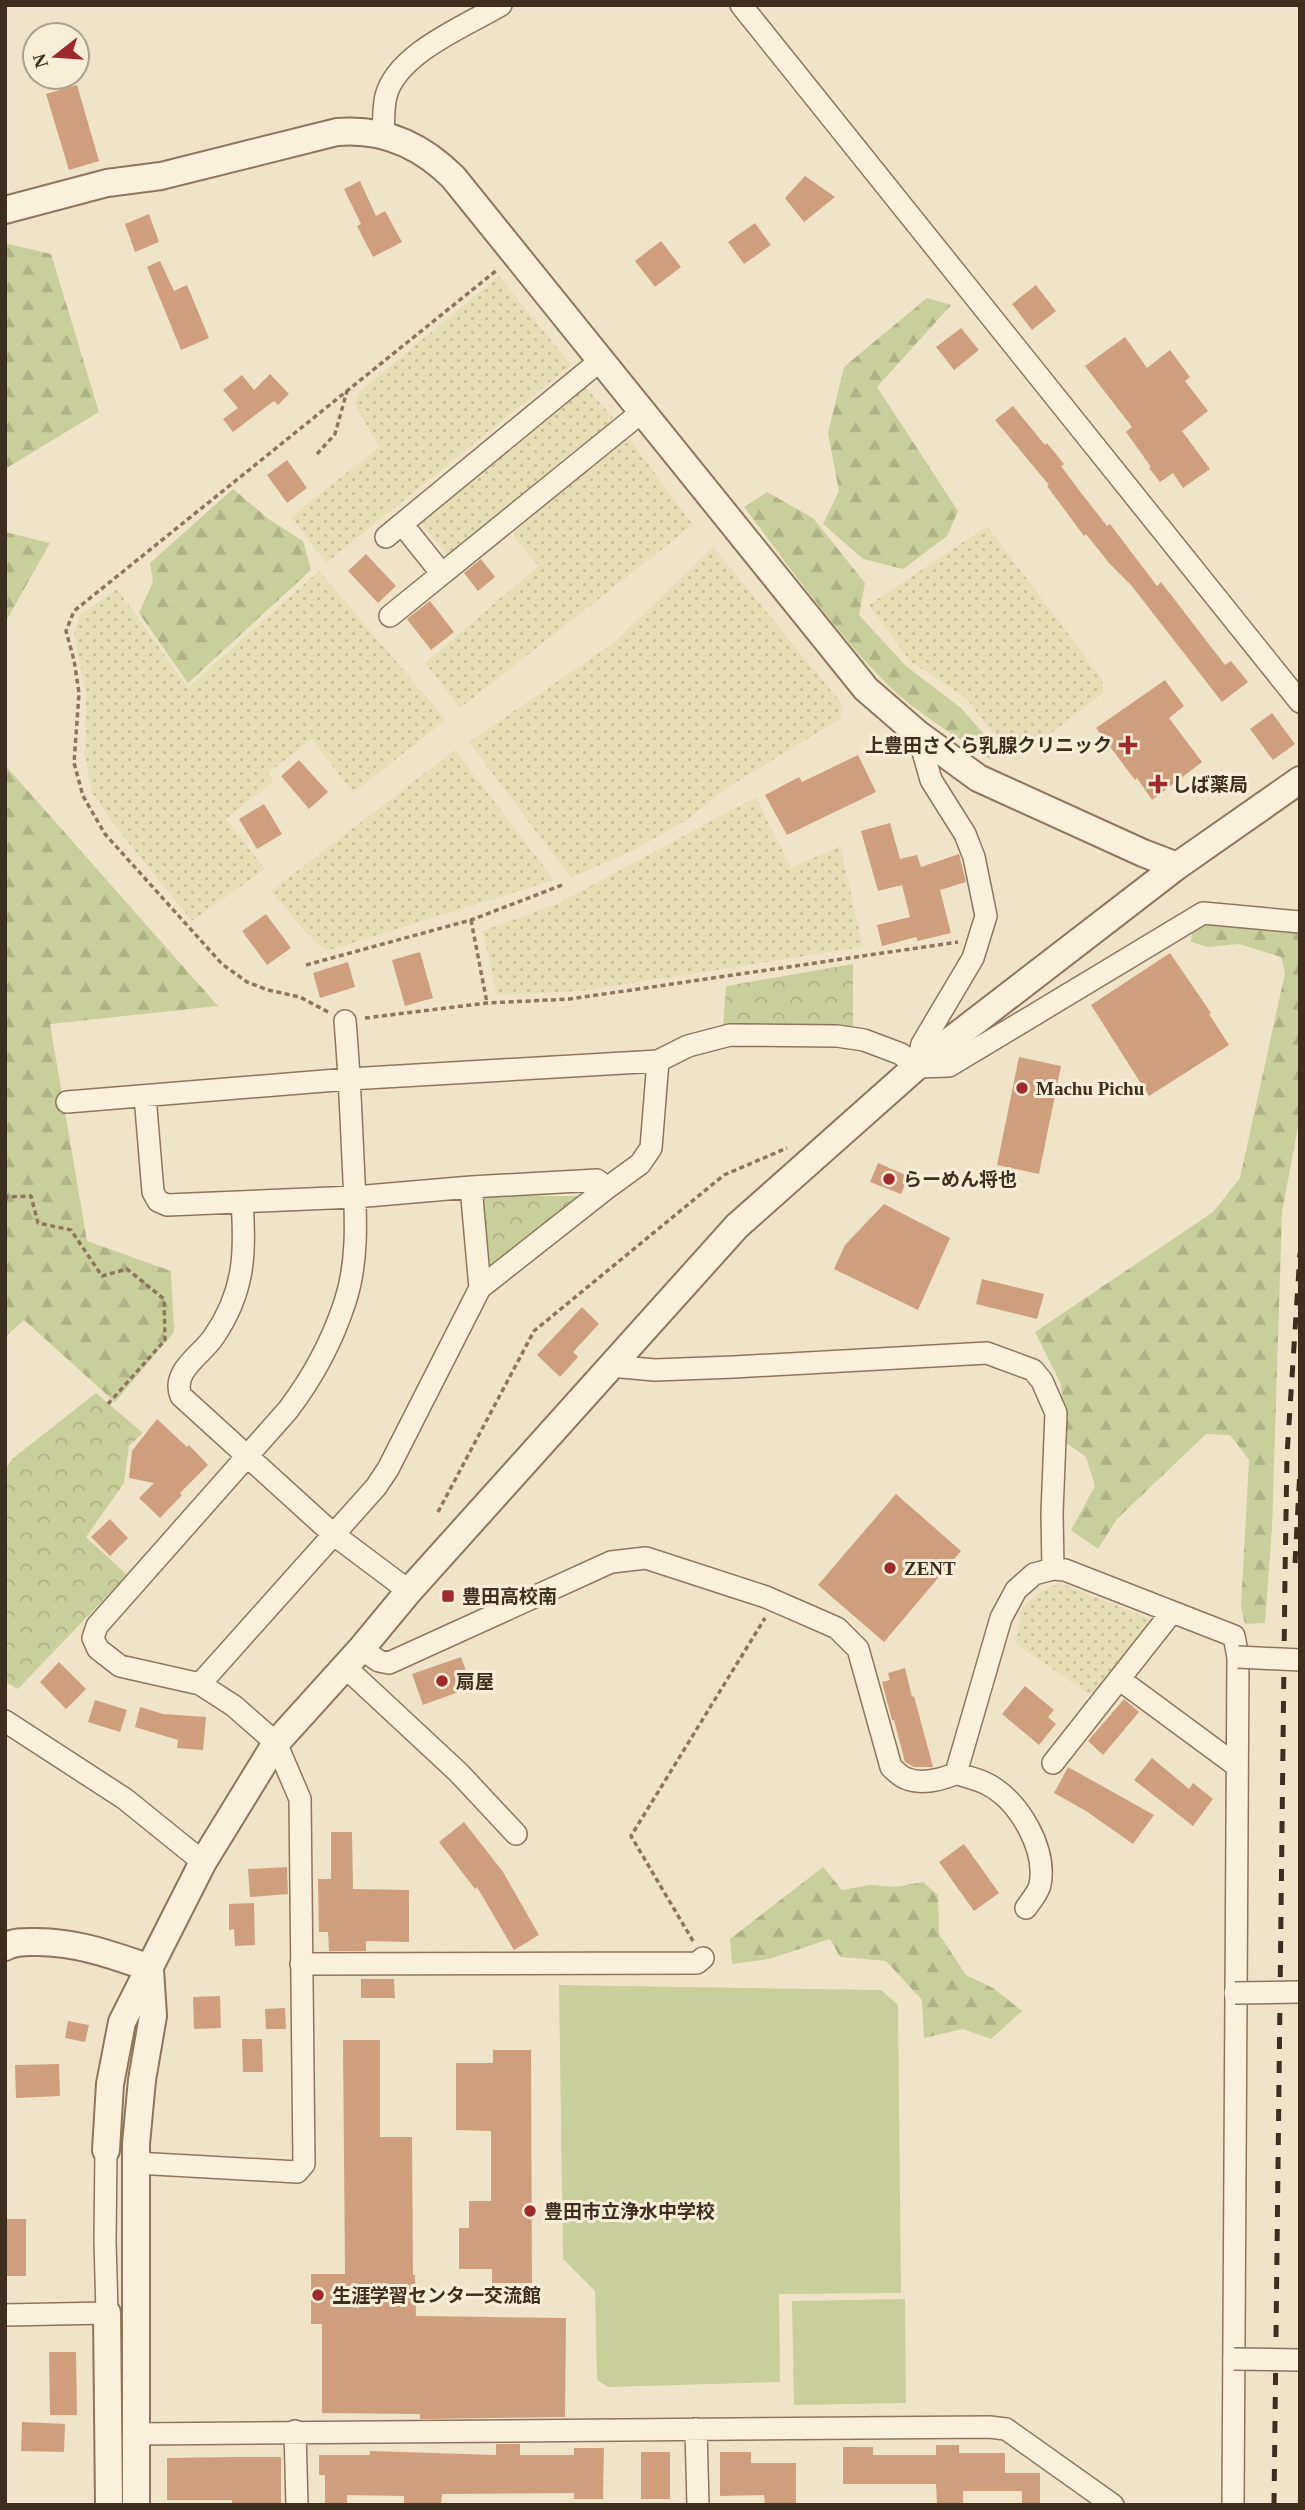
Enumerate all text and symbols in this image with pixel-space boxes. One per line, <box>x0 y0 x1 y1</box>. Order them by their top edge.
north arrow <box>21 21 91 91</box>
text: N <box>28 51 52 70</box>
place label: 上豊田さくら乳腺クリニック <box>865 735 1112 756</box>
marker: 上豊田さくら乳腺クリニック <box>1118 735 1138 755</box>
place label: しば薬局 <box>1172 774 1248 795</box>
marker: しば薬局 <box>1150 776 1166 792</box>
place label: Machu Pichu <box>1036 1078 1145 1099</box>
marker: Machu Pichu <box>1014 1080 1030 1096</box>
place label: らーめん将也 <box>903 1169 1017 1190</box>
marker: らーめん将也 <box>881 1171 897 1187</box>
place label: ZENT <box>904 1558 956 1579</box>
marker: ZENT <box>882 1560 898 1576</box>
place label: 豊田高校南 <box>462 1586 557 1607</box>
marker: 豊田高校南 <box>440 1588 456 1604</box>
place label: 扇屋 <box>456 1671 494 1692</box>
marker: 扇屋 <box>434 1673 450 1689</box>
place label: 豊田市立浄水中学校 <box>544 2201 715 2222</box>
marker: 豊田市立浄水中学校 <box>522 2203 538 2219</box>
place label: 生涯学習センタ一交流館 <box>332 2285 541 2306</box>
marker: 生涯学習センタ一交流館 <box>310 2287 326 2303</box>

